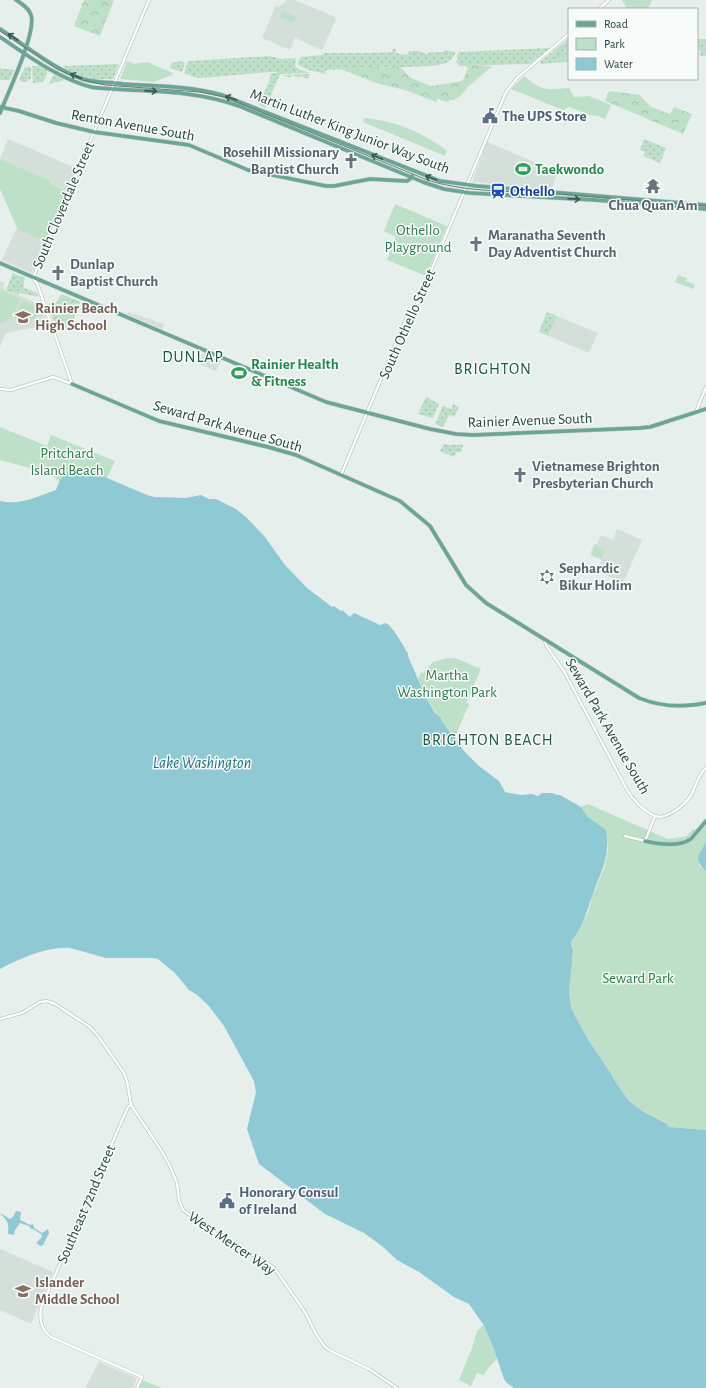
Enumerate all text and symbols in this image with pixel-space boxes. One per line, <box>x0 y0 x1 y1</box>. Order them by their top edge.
legend <box>568 8 698 80</box>
text: Road <box>604 18 628 30</box>
one-way arrow <box>8 33 19 41</box>
text: Park <box>604 38 625 50</box>
text: Water <box>604 58 633 70</box>
one-way arrow <box>71 72 83 80</box>
street label: Martin Luther King Junior Way South <box>248 86 452 177</box>
one-way arrow <box>144 88 157 95</box>
one-way arrow <box>225 94 238 101</box>
street label: Renton Avenue South <box>70 107 196 144</box>
public building icon: The UPS Store <box>481 107 499 125</box>
place label: The UPS Store <box>502 109 587 124</box>
street label: South Cloverdale Street <box>30 139 97 271</box>
place label: Rosehill Missionary Baptist Church <box>223 145 339 177</box>
church icon: Rosehill Missionary Baptist Church <box>342 152 360 170</box>
one-way arrow <box>371 153 383 160</box>
sports icon: Taekwondo <box>514 160 532 178</box>
place label: Taekwondo <box>535 162 604 177</box>
one-way arrow <box>425 174 437 182</box>
temple icon: Chua Quan Am <box>644 177 662 195</box>
station icon: Othello <box>489 182 507 200</box>
place label: Othello <box>510 184 555 199</box>
one-way arrow <box>567 195 580 203</box>
place label: Chua Quan Am <box>608 198 698 213</box>
park label: Othello Playground <box>385 223 452 255</box>
place label: Maranatha Seventh Day Adventist Church <box>488 228 617 260</box>
church icon: Maranatha Seventh Day Adventist Church <box>467 235 485 253</box>
place label: Dunlap Baptist Church <box>70 257 158 289</box>
church icon: Dunlap Baptist Church <box>49 264 67 282</box>
street label: South Othello Street <box>377 267 438 381</box>
place label: Rainier Beach High School <box>35 301 118 333</box>
school or university icon: Rainier Beach High School <box>14 308 32 326</box>
district label: DUNLAP <box>162 349 224 365</box>
place label: Rainier Health & Fitness <box>251 357 339 389</box>
district label: BRIGHTON <box>454 361 532 377</box>
sports icon: Rainier Health & Fitness <box>230 364 248 382</box>
street label: Seward Park Avenue South <box>152 398 304 455</box>
street label: Rainier Avenue South <box>467 411 593 430</box>
park label: Pritchard Island Beach <box>30 446 104 478</box>
place label: Vietnamese Brighton Presbyterian Church <box>532 459 660 491</box>
church icon: Vietnamese Brighton Presbyterian Church <box>511 466 529 484</box>
place label: Sephardic Bikur Holim <box>559 561 632 593</box>
synagogue icon: Sephardic Bikur Holim <box>538 568 556 586</box>
street label: Seward Park Avenue South <box>562 656 653 797</box>
park label: Martha Washington Park <box>397 668 497 700</box>
district label: BRIGHTON BEACH <box>422 732 554 748</box>
water label: Lake Washington <box>153 755 251 771</box>
park label: Seward Park <box>602 971 674 986</box>
street label: Southeast 72nd Street <box>55 1142 118 1266</box>
place label: Honorary Consul of Ireland <box>239 1185 339 1217</box>
public building icon: Honorary Consul of Ireland <box>218 1192 236 1210</box>
street label: West Mercer Way <box>185 1209 278 1278</box>
place label: Islander Middle School <box>35 1275 120 1307</box>
school or university icon: Islander Middle School <box>14 1282 32 1300</box>

